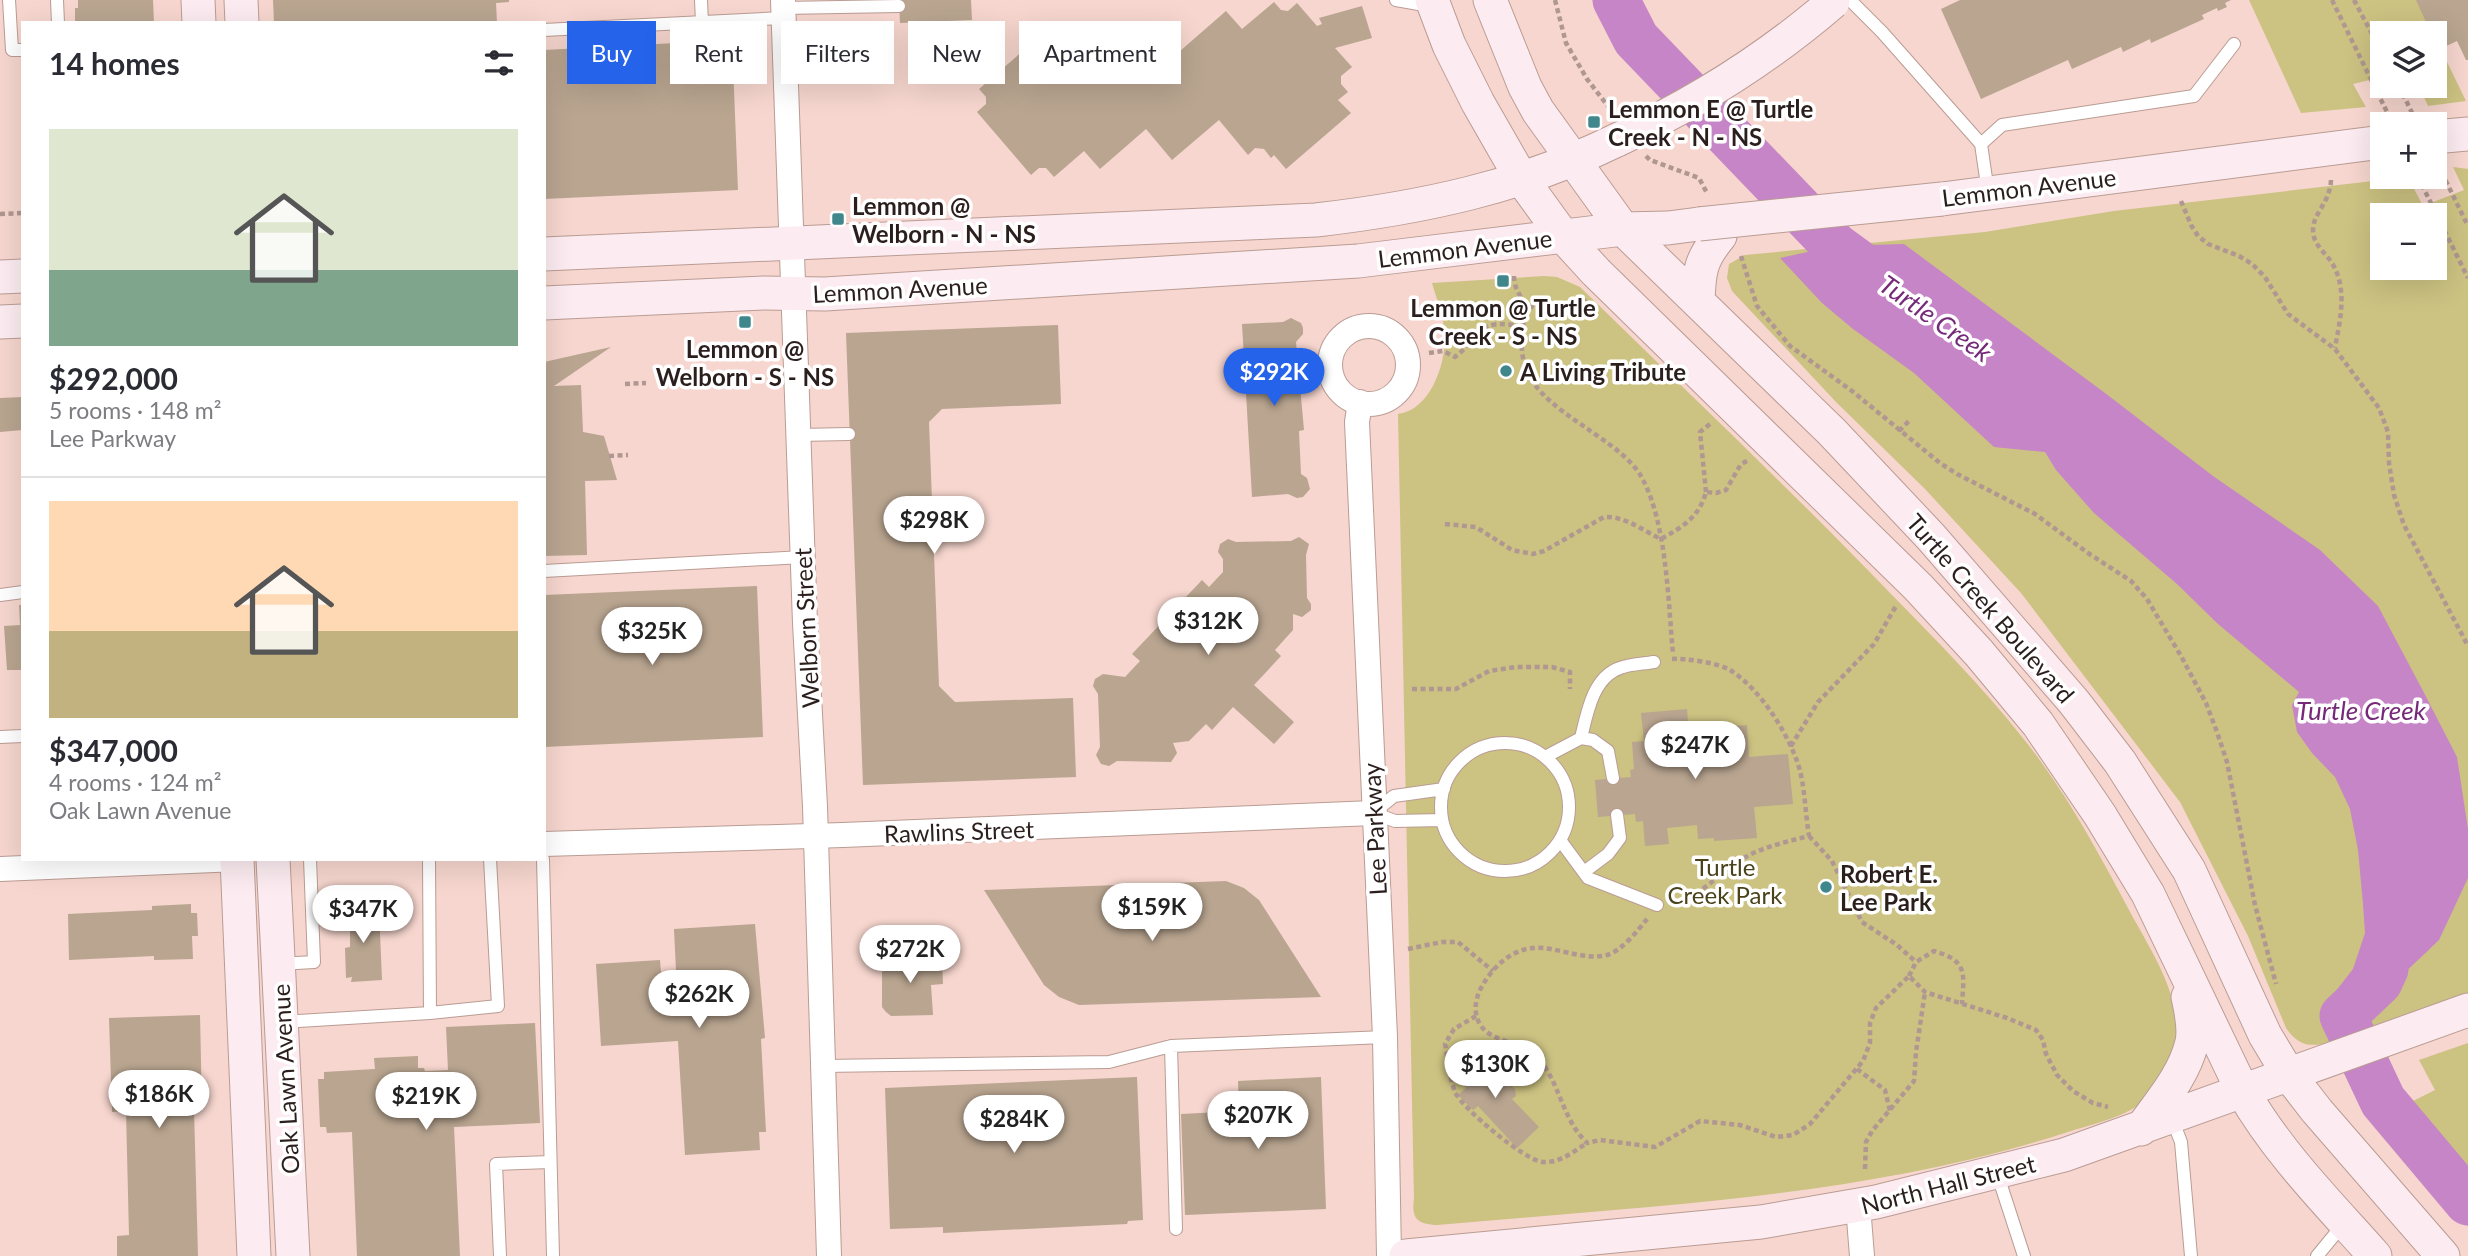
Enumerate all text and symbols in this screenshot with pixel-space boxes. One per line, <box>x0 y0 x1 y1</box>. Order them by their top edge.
chip: Buy <box>567 21 656 84</box>
chip: Rent <box>670 21 767 84</box>
chip: Filters <box>781 21 894 84</box>
chip: New <box>908 21 1005 84</box>
chip: Apartment <box>1019 21 1181 84</box>
map controls <box>2370 21 2447 280</box>
button: layers <box>2370 21 2447 98</box>
icon: filters <box>480 44 518 82</box>
text: 14 homes <box>49 45 180 81</box>
place label: Lemmon E @ Turtle Creek - N - NS <box>1608 94 1814 151</box>
button: + <box>2370 112 2447 189</box>
marker: Lemmon E @ Turtle Creek - N - NS <box>1586 114 1602 130</box>
street label: Lemmon Avenue <box>1940 162 2118 212</box>
icon: home <box>221 175 347 301</box>
place label: Lemmon @ Welborn - N - NS <box>852 191 1036 248</box>
button: − <box>2370 203 2447 280</box>
marker: Lemmon @ Welborn - N - NS <box>830 211 846 227</box>
street label: Lemmon Avenue <box>1376 223 1554 273</box>
water label: Turtle Creek <box>1874 268 1999 369</box>
street label: Lemmon Avenue <box>812 270 988 308</box>
marker: Lemmon @ Turtle Creek - S - NS <box>1495 273 1511 289</box>
place label: Lemmon @ Turtle Creek - S - NS <box>1410 293 1596 350</box>
marker: Lemmon @ Welborn - S - NS <box>737 314 753 330</box>
place label: Lemmon @ Welborn - S - NS <box>656 334 834 391</box>
pin: $292K <box>1225 348 1323 408</box>
text: $292K <box>1239 357 1309 385</box>
place label: A Living Tribute <box>1519 357 1686 386</box>
text: $292,000 <box>49 360 178 396</box>
marker: A Living Tribute <box>1498 363 1514 379</box>
text: 5 rooms · 148 m² <box>49 396 221 424</box>
text: Lee Parkway <box>49 424 176 452</box>
pin: $298K <box>885 496 983 556</box>
text: $298K <box>899 505 969 533</box>
street label: Turtle Creek Boulevard <box>1901 508 2081 708</box>
icon: home <box>221 547 347 673</box>
street label: Welborn Street <box>787 547 825 709</box>
pin: $312K <box>1159 598 1257 657</box>
text: $312K <box>1173 606 1243 634</box>
pin: $325K <box>603 608 701 667</box>
text: $325K <box>617 616 687 644</box>
water label: Turtle Creek <box>2296 694 2427 726</box>
pin: $247K <box>1646 722 1744 781</box>
text: $247K <box>1660 730 1730 758</box>
text: $347,000 <box>49 732 178 768</box>
street label: Lee Parkway <box>1356 761 1392 896</box>
text: 4 rooms · 124 m² <box>49 768 221 796</box>
text: Oak Lawn Avenue <box>49 796 231 824</box>
street label: Rawlins Street <box>883 814 1035 848</box>
park label: Turtle Creek Park <box>1668 852 1783 909</box>
place label: Robert E. Lee Park <box>1840 859 1938 916</box>
marker: Robert E. Lee Park <box>1818 879 1834 895</box>
pin: $159K <box>1103 884 1201 943</box>
pin: $347K <box>314 886 412 945</box>
text: $159K <box>1117 892 1187 920</box>
text: $347K <box>328 894 398 922</box>
pin: $272K <box>861 926 959 985</box>
text: $272K <box>875 934 945 962</box>
pin: $262K <box>650 970 748 1030</box>
text: $262K <box>664 979 734 1007</box>
street label: Oak Lawn Avenue <box>266 983 304 1175</box>
pin: $130K <box>1446 1040 1544 1100</box>
text: $130K <box>1460 1049 1530 1077</box>
pin: $186K <box>110 1070 208 1130</box>
pin: $219K <box>377 1072 475 1132</box>
text: $186K <box>124 1079 194 1107</box>
text: $219K <box>391 1081 461 1109</box>
pin: $207K <box>1209 1092 1307 1151</box>
pin: $284K <box>965 1096 1063 1155</box>
text: $207K <box>1223 1100 1293 1128</box>
text: $284K <box>979 1104 1049 1132</box>
street label: North Hall Street <box>1858 1148 2039 1220</box>

